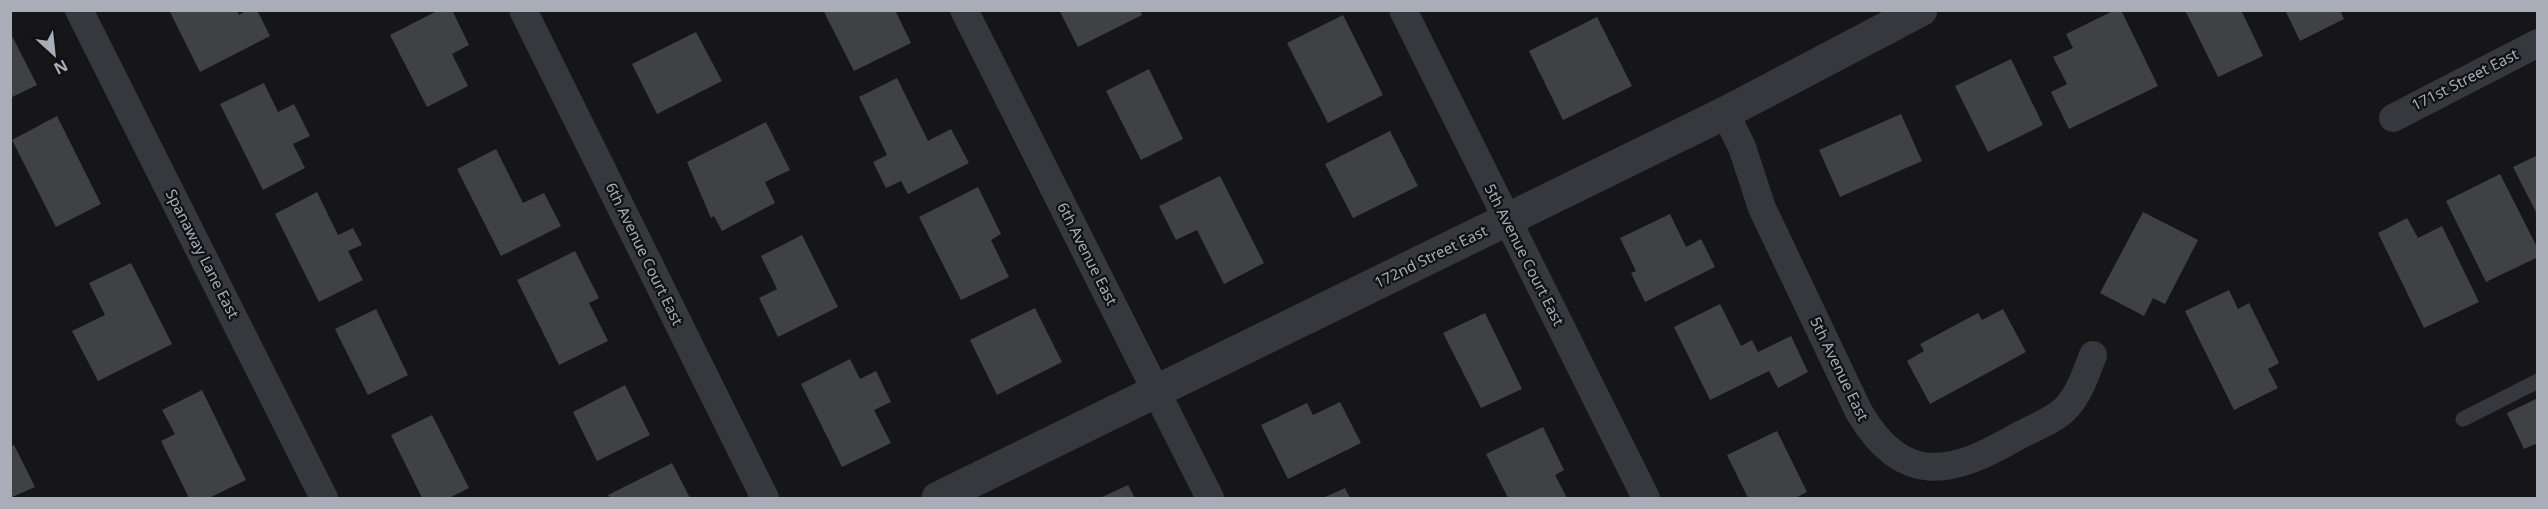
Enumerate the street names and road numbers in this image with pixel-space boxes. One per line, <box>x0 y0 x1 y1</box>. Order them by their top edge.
street label: 171st Street East <box>2408 43 2522 115</box>
street label: 6th Avenue Court East <box>602 179 688 329</box>
street label: 5th Avenue Court East <box>1480 180 1570 329</box>
street label: Spanaway Lane East <box>162 185 244 322</box>
street label: 6th Avenue East <box>1053 199 1123 309</box>
street label: 172nd Street East <box>1371 220 1491 292</box>
street label: 5th Avenue East <box>1806 313 1874 424</box>

